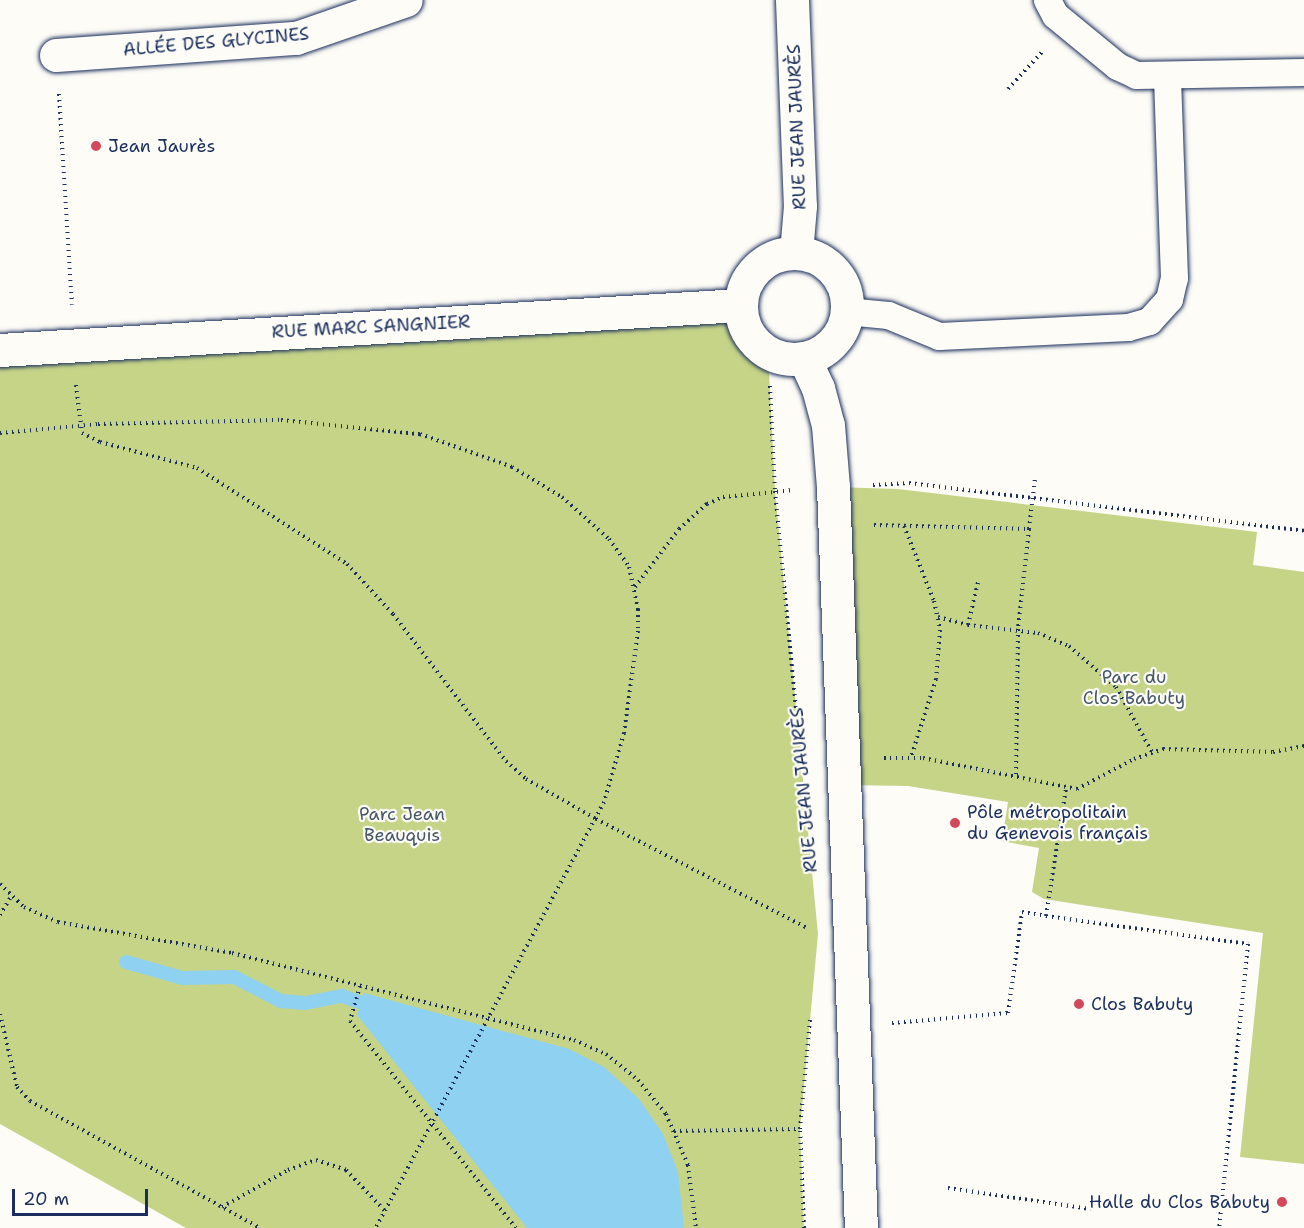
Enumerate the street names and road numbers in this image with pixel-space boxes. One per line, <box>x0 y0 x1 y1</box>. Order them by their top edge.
street label: ALLÉE DES GLYCINES <box>122 23 310 61</box>
street label: RUE JEAN JAURÈS <box>783 44 811 210</box>
street label: RUE MARC SANGNIER <box>271 311 471 343</box>
street label: RUE JEAN JAURÈS <box>786 706 822 874</box>

